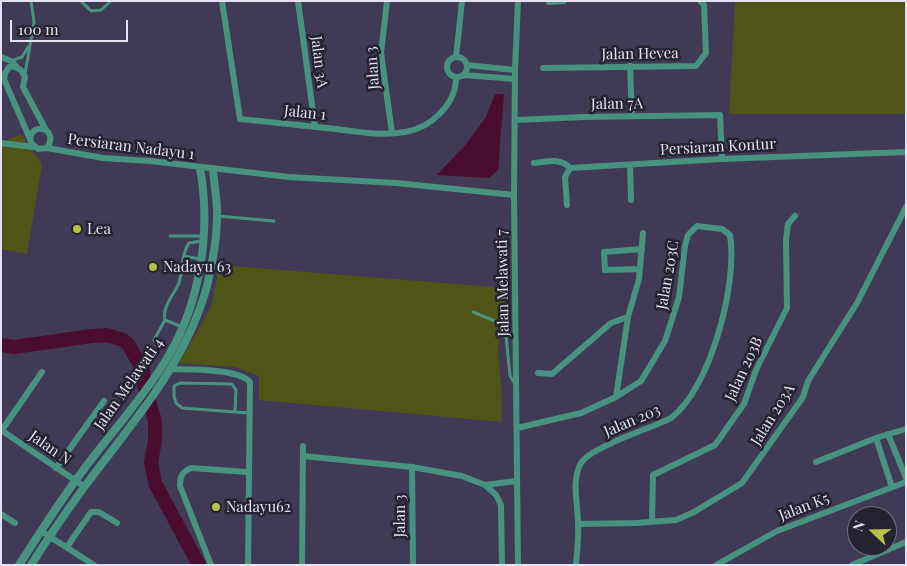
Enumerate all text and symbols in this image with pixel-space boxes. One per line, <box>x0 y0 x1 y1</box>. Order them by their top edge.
scale bar <box>12 10 130 42</box>
text: 100 m <box>18 19 59 39</box>
street label: Jalan 3A <box>307 35 331 89</box>
street label: Jalan Hevea <box>601 44 679 64</box>
street label: Jalan 3 <box>363 46 383 90</box>
street label: Jalan 7A <box>591 95 643 113</box>
street label: Jalan 1 <box>283 102 327 124</box>
street label: Persiaran Nadayu 1 <box>67 130 195 164</box>
street label: Persiaran Kontur <box>660 135 776 159</box>
place label: Lea <box>87 220 111 238</box>
marker: Lea <box>71 223 83 235</box>
street label: Jalan Melawati 7 <box>493 229 513 337</box>
street label: Jalan 203C <box>653 239 683 311</box>
place label: Nadayu 63 <box>163 258 231 276</box>
marker: Nadayu 63 <box>147 261 159 273</box>
street label: Jalan Melawati 4 <box>91 334 167 434</box>
street label: Jalan 203B <box>721 334 767 404</box>
street label: Jalan 203A <box>747 381 799 449</box>
street label: Jalan 203 <box>601 401 663 441</box>
street label: Jalan N <box>26 427 74 469</box>
street label: Jalan K5 <box>776 489 832 525</box>
street label: Jalan 3 <box>391 494 409 538</box>
place label: Nadayu62 <box>226 498 291 516</box>
marker: Nadayu62 <box>210 501 222 513</box>
north arrow <box>847 506 897 556</box>
text: N <box>848 518 869 534</box>

